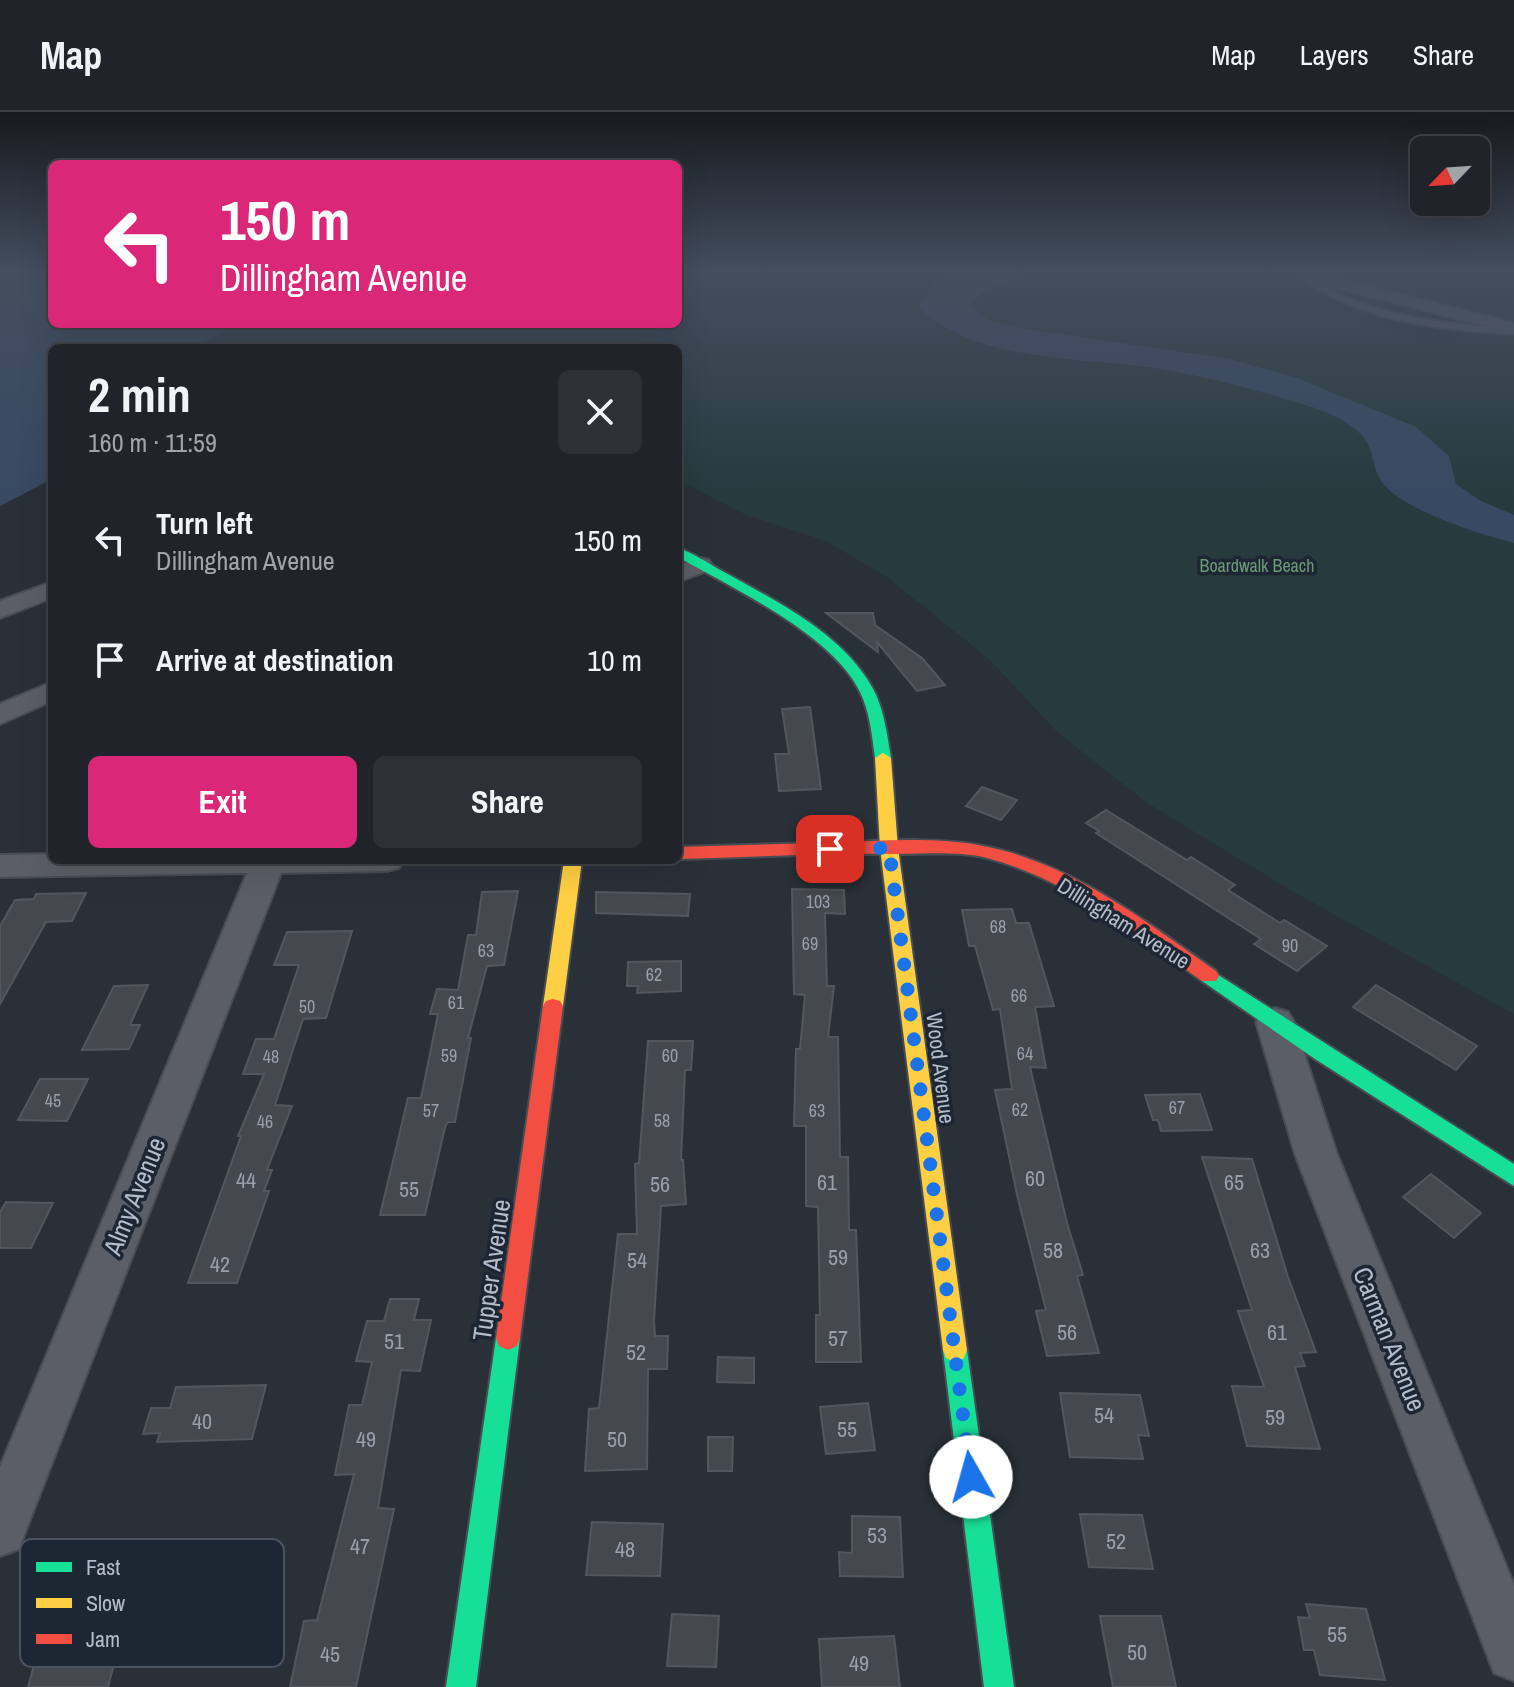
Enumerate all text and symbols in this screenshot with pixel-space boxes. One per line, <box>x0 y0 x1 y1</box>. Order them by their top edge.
text: Map <box>40 30 102 81</box>
text: Map <box>1211 36 1256 74</box>
text: Layers <box>1300 36 1369 74</box>
text: Share <box>1413 36 1474 74</box>
north arrow <box>1410 136 1490 216</box>
map controls <box>1410 136 1490 216</box>
text: 150 m <box>220 182 350 257</box>
icon: left <box>88 192 192 296</box>
text: Dillingham Avenue <box>220 254 467 302</box>
text: 2 min <box>88 362 191 427</box>
button: close <box>558 370 642 454</box>
text: 160 m · 11:59 <box>88 425 217 460</box>
text: Turn left <box>156 503 253 543</box>
icon: left <box>88 518 132 562</box>
text: 150 m <box>574 520 642 560</box>
text: Dillingham Avenue <box>156 543 335 578</box>
park label: Boardwalk Beach <box>1200 553 1314 578</box>
icon: arrive <box>88 638 132 682</box>
text: Arrive at destination <box>156 640 394 680</box>
text: 10 m <box>587 640 642 680</box>
button: Exit <box>88 756 357 848</box>
button: Share <box>373 756 642 848</box>
pin <box>796 815 864 883</box>
icon: arrive <box>808 827 852 871</box>
street label: Dillingham Avenue <box>1052 870 1196 976</box>
house number: 103 <box>806 889 830 914</box>
house number: 68 <box>990 914 1006 939</box>
house number: 69 <box>802 931 818 956</box>
house number: 90 <box>1282 933 1298 958</box>
house number: 63 <box>478 938 494 963</box>
house number: 62 <box>646 962 662 987</box>
house number: 66 <box>1011 983 1027 1008</box>
house number: 61 <box>448 990 465 1015</box>
house number: 50 <box>299 994 315 1019</box>
street label: Wood Avenue <box>919 1011 963 1125</box>
house number: 64 <box>1017 1041 1033 1066</box>
house number: 59 <box>441 1043 457 1068</box>
house number: 60 <box>662 1043 678 1068</box>
house number: 48 <box>263 1044 279 1069</box>
house number: 45 <box>45 1088 61 1113</box>
house number: 67 <box>1169 1095 1185 1120</box>
house number: 62 <box>1012 1097 1028 1122</box>
house number: 57 <box>423 1098 439 1123</box>
house number: 63 <box>809 1098 825 1123</box>
house number: 58 <box>654 1108 670 1133</box>
house number: 46 <box>257 1109 273 1134</box>
street label: Almy Avenue <box>94 1132 173 1261</box>
house number: 60 <box>1025 1163 1045 1193</box>
house number: 44 <box>236 1165 256 1195</box>
house number: 61 <box>817 1167 837 1197</box>
house number: 65 <box>1224 1167 1244 1197</box>
house number: 56 <box>650 1169 670 1199</box>
house number: 55 <box>399 1174 419 1204</box>
street label: Tupper Avenue <box>464 1197 518 1343</box>
house number: 58 <box>1043 1235 1063 1265</box>
house number: 63 <box>1250 1235 1270 1265</box>
house number: 59 <box>828 1242 848 1272</box>
house number: 54 <box>627 1245 647 1275</box>
house number: 42 <box>210 1249 230 1279</box>
street label: Carman Avenue <box>1345 1262 1435 1416</box>
house number: 56 <box>1057 1317 1077 1347</box>
house number: 61 <box>1267 1317 1287 1347</box>
house number: 57 <box>828 1323 848 1353</box>
house number: 51 <box>384 1326 404 1356</box>
house number: 52 <box>626 1337 646 1367</box>
house number: 54 <box>1094 1400 1114 1430</box>
house number: 59 <box>1265 1402 1285 1432</box>
house number: 40 <box>192 1406 212 1436</box>
house number: 55 <box>837 1414 857 1444</box>
house number: 49 <box>356 1424 376 1454</box>
house number: 50 <box>607 1424 627 1454</box>
position arrow <box>929 1435 1013 1519</box>
house number: 53 <box>867 1520 887 1550</box>
house number: 52 <box>1106 1526 1126 1556</box>
house number: 47 <box>350 1531 370 1561</box>
house number: 48 <box>615 1534 635 1564</box>
legend <box>20 1539 284 1667</box>
text: Fast <box>86 1552 120 1582</box>
text: Slow <box>86 1588 125 1618</box>
house number: 55 <box>1327 1619 1347 1649</box>
text: Jam <box>86 1624 120 1654</box>
house number: 50 <box>1127 1637 1147 1667</box>
house number: 45 <box>320 1639 340 1669</box>
house number: 49 <box>849 1648 869 1678</box>

